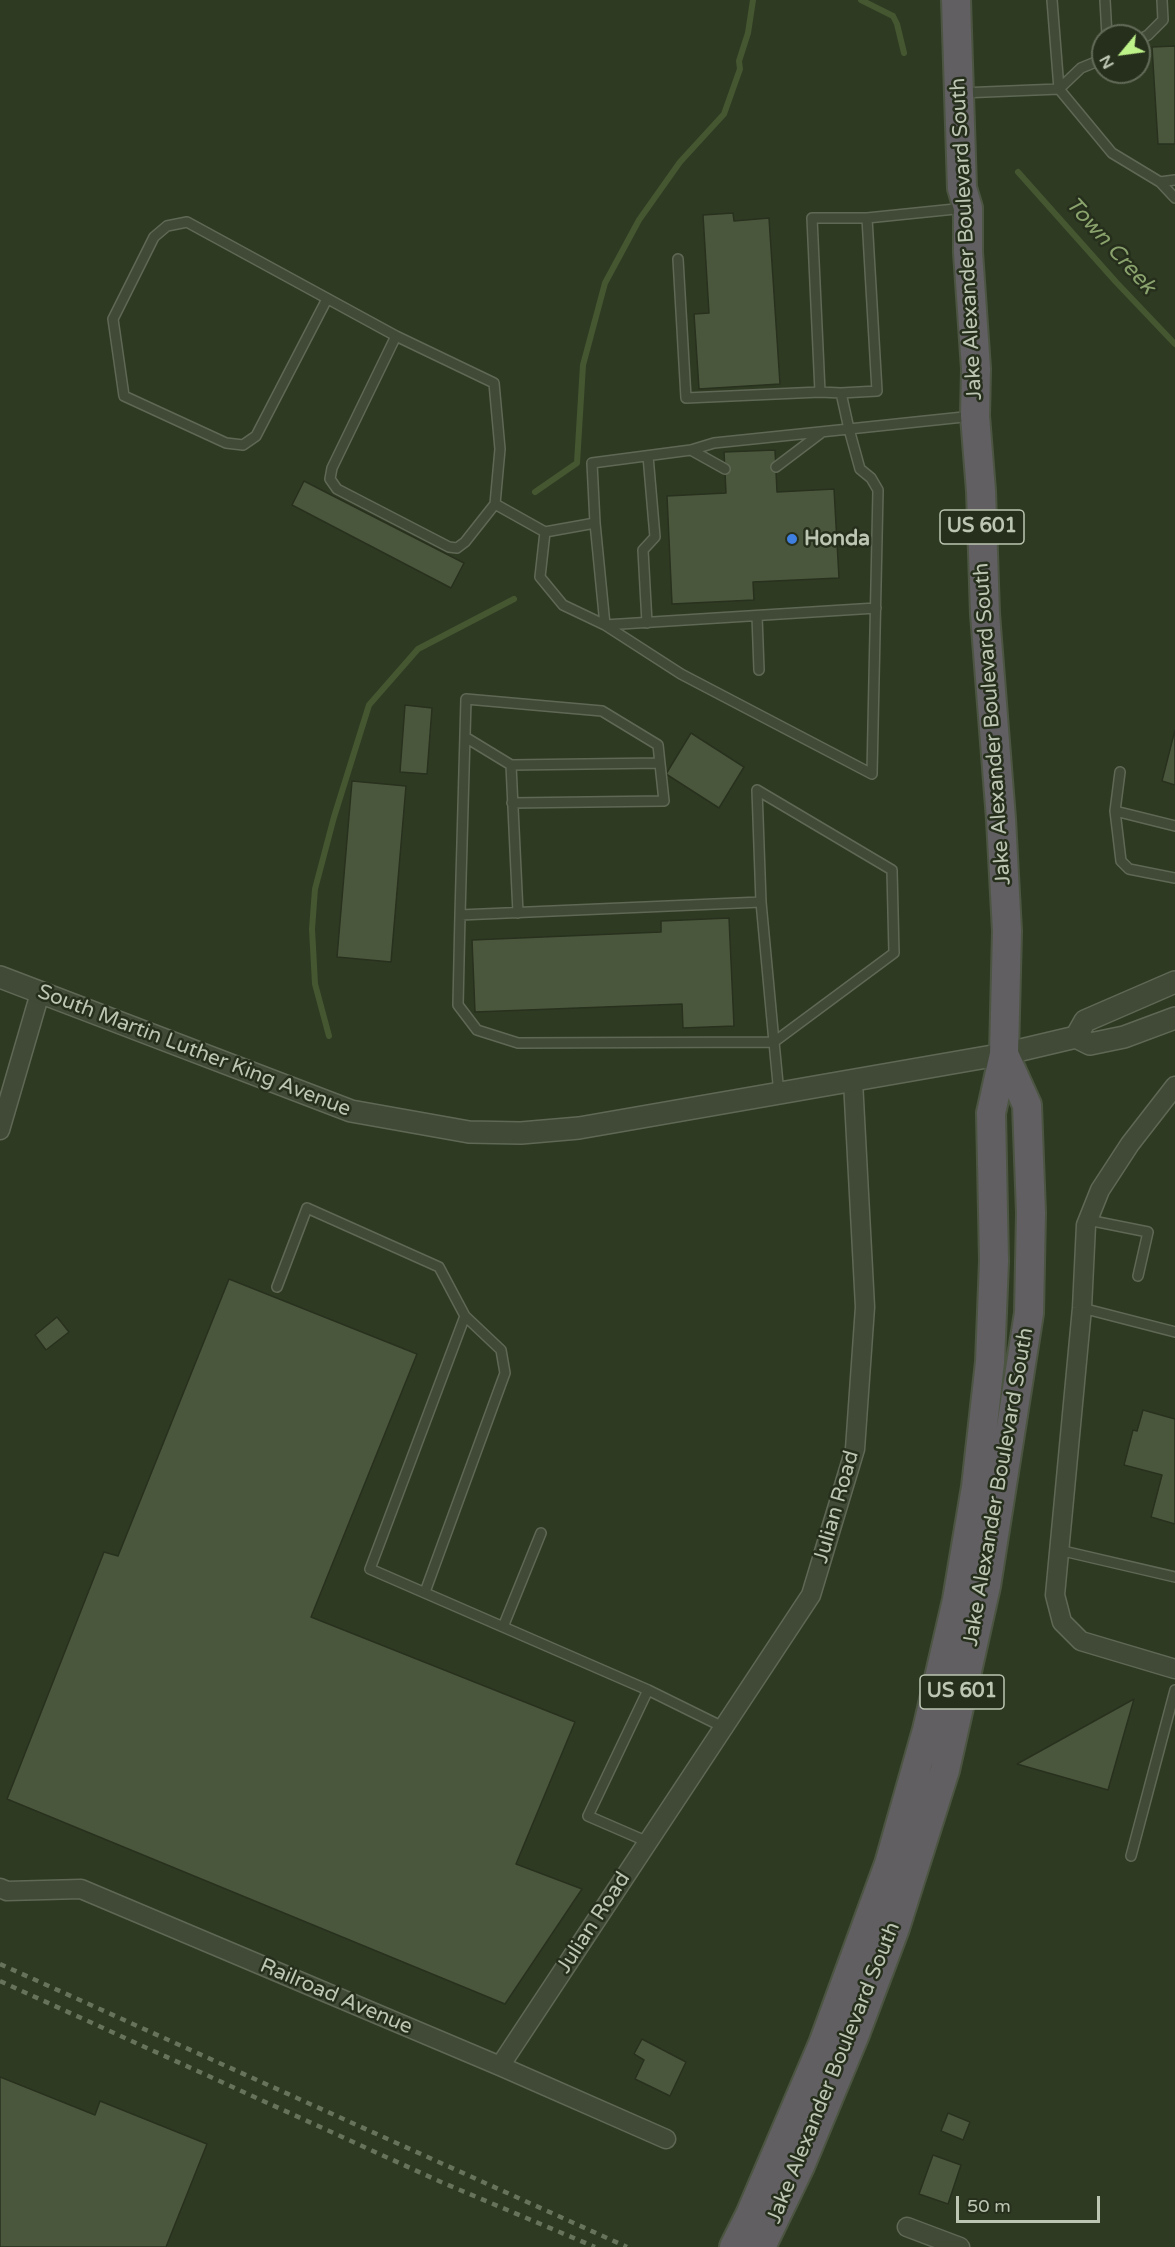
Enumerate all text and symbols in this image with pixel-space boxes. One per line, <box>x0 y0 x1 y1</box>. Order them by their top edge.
north arrow <box>1091 24 1151 84</box>
text: N <box>1095 51 1119 72</box>
street label: Jake Alexander Boulevard South <box>946 77 988 401</box>
water label: Town Creek <box>1059 192 1161 300</box>
road number: US 601 <box>940 510 1024 544</box>
place label: Honda <box>804 526 870 552</box>
marker: Honda <box>785 532 799 546</box>
street label: Jake Alexander Boulevard South <box>969 562 1017 886</box>
street label: South Martin Luther King Avenue <box>34 979 354 1123</box>
street label: Jake Alexander Boulevard South <box>959 1326 1039 1648</box>
street label: Julian Road <box>809 1448 865 1566</box>
road number: US 601 <box>920 1675 1004 1709</box>
street label: Julian Road <box>552 1868 636 1978</box>
street label: Jake Alexander Boulevard South <box>762 1919 906 2227</box>
street label: Railroad Avenue <box>256 1953 416 2041</box>
scale bar <box>959 2184 1103 2222</box>
text: 50 m <box>967 2195 1011 2217</box>

